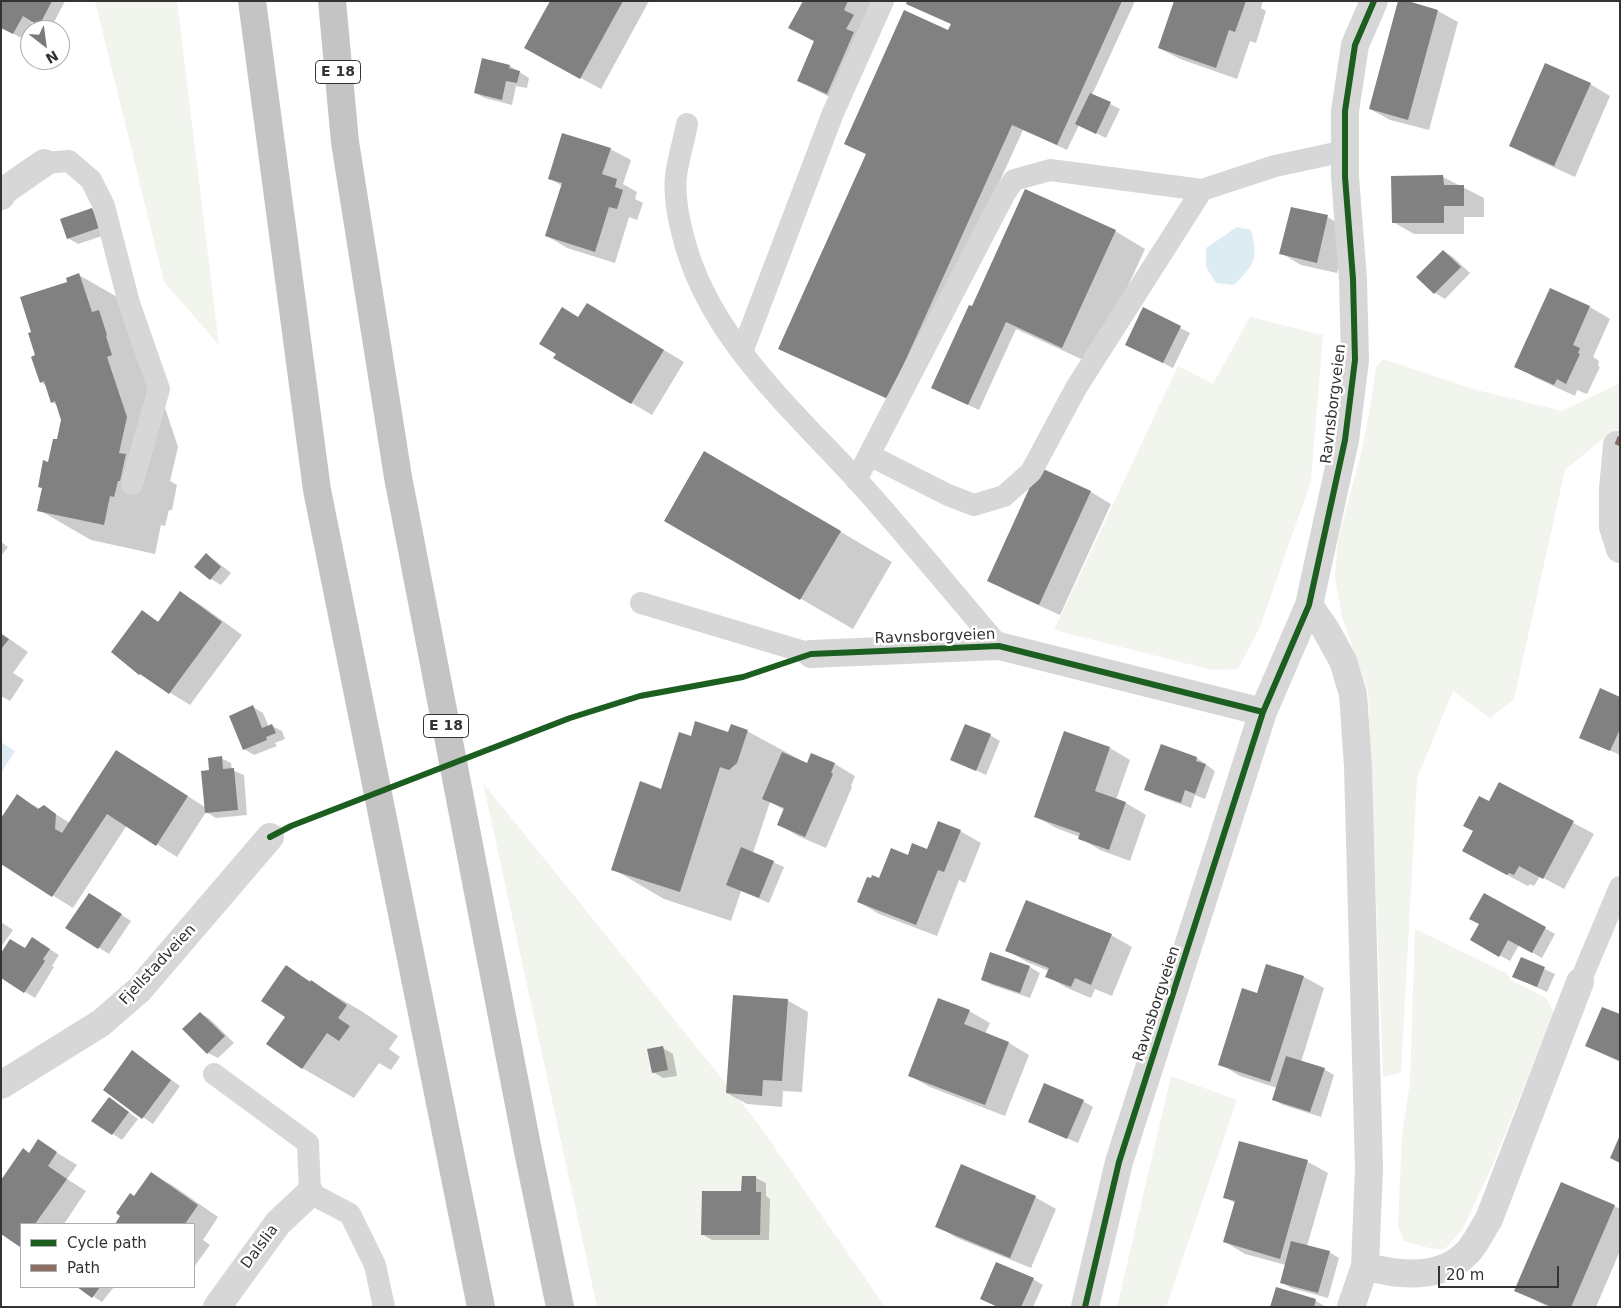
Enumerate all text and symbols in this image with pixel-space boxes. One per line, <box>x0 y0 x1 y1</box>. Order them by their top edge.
north arrow <box>20 20 70 70</box>
text: N <box>43 47 61 67</box>
road number: E 18 <box>316 61 360 84</box>
street label: Ravnsborgveien <box>1318 343 1350 465</box>
street label: Ravnsborgveien <box>874 626 996 648</box>
road number: E 18 <box>424 714 468 738</box>
street label: Fjellstadveien <box>116 921 200 1009</box>
street label: Ravnsborgveien <box>1130 944 1184 1064</box>
street label: Dalslia <box>238 1222 282 1272</box>
legend <box>20 1223 195 1288</box>
text: Cycle path <box>67 1234 147 1252</box>
scale bar <box>1441 1256 1562 1288</box>
text: Path <box>67 1259 100 1277</box>
text: 20 m <box>1446 1266 1484 1284</box>

